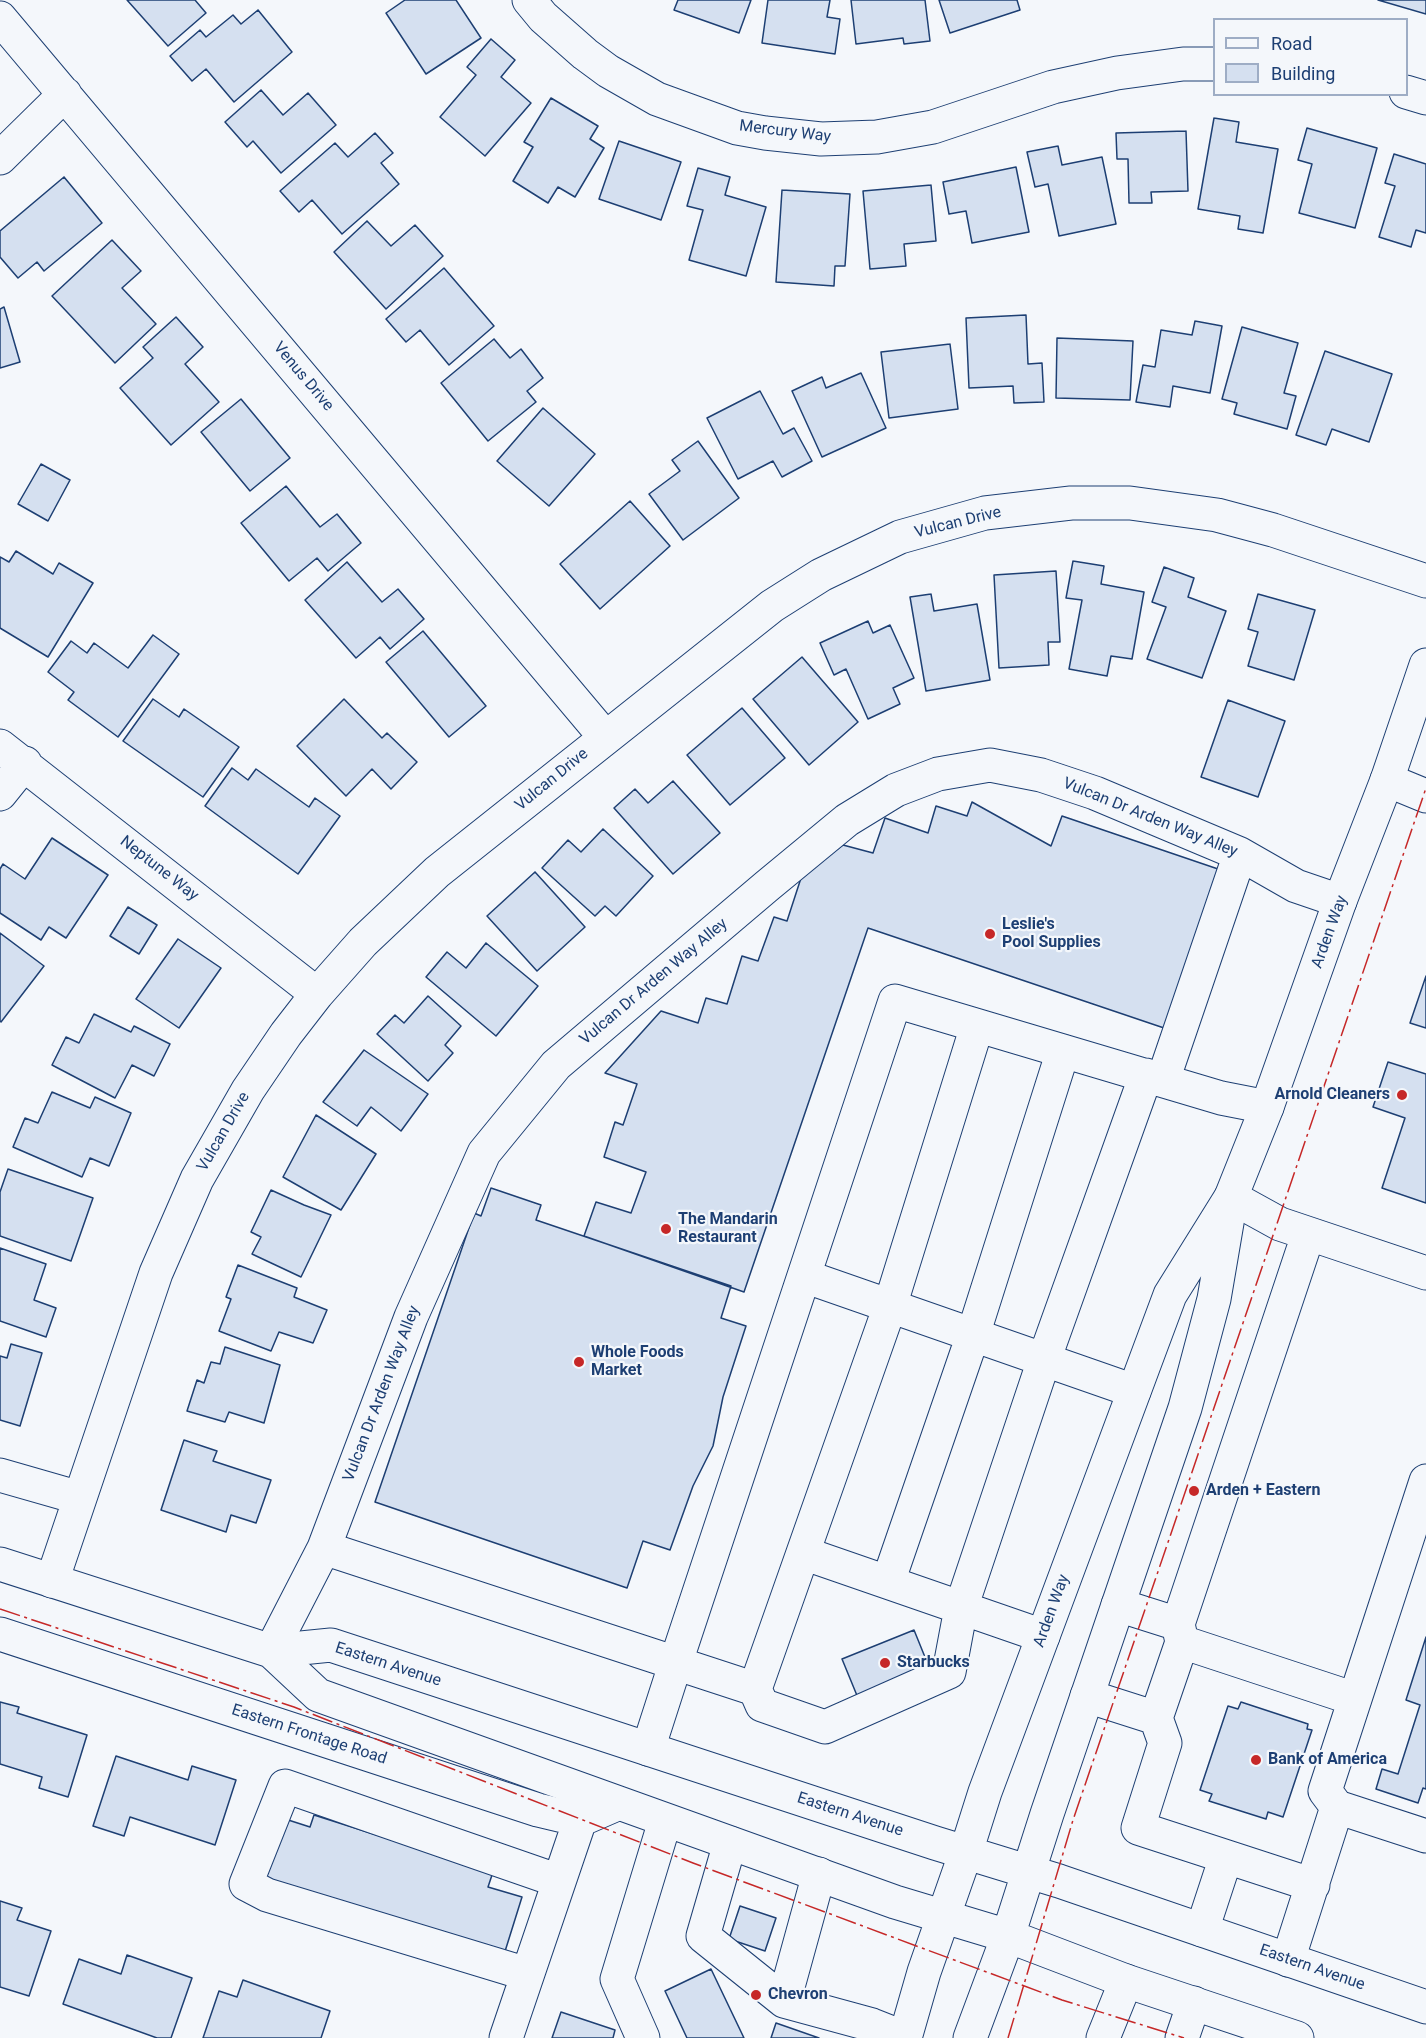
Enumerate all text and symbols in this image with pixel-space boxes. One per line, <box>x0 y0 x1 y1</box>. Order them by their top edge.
legend <box>1213 18 1408 96</box>
text: Road <box>1271 33 1312 54</box>
text: Building <box>1271 63 1335 84</box>
street label: Mercury Way <box>738 117 832 147</box>
street label: Venus Drive <box>269 339 337 415</box>
street label: Vulcan Drive <box>913 503 1003 543</box>
street label: Vulcan Drive <box>512 745 592 815</box>
street label: Vulcan Dr Arden Way Alley <box>1060 774 1240 862</box>
street label: Neptune Way <box>116 832 202 906</box>
street label: Arden Way <box>1308 893 1352 971</box>
street label: Vulcan Dr Arden Way Alley <box>576 915 732 1049</box>
place label: Leslie's Pool Supplies <box>1002 915 1101 953</box>
marker: Leslie's Pool Supplies <box>983 927 997 941</box>
place label: Arnold Cleaners <box>1275 1085 1390 1105</box>
marker: Arnold Cleaners <box>1395 1088 1409 1102</box>
street label: Vulcan Drive <box>194 1089 254 1175</box>
place label: The Mandarin Restaurant <box>678 1210 778 1248</box>
marker: The Mandarin Restaurant <box>659 1222 673 1236</box>
street label: Vulcan Dr Arden Way Alley <box>340 1303 424 1485</box>
place label: Whole Foods Market <box>591 1343 684 1381</box>
marker: Whole Foods Market <box>572 1355 586 1369</box>
place label: Arden + Eastern <box>1206 1481 1320 1501</box>
marker: Arden + Eastern <box>1187 1484 1201 1498</box>
street label: Arden Way <box>1030 1572 1074 1650</box>
street label: Eastern Avenue <box>333 1639 443 1691</box>
place label: Starbucks <box>897 1653 970 1673</box>
marker: Starbucks <box>878 1656 892 1670</box>
street label: Eastern Frontage Road <box>229 1701 389 1769</box>
place label: Bank of America <box>1268 1750 1387 1770</box>
marker: Bank of America <box>1249 1753 1263 1767</box>
street label: Eastern Avenue <box>795 1789 905 1841</box>
street label: Eastern Avenue <box>1257 1941 1367 1995</box>
place label: Chevron <box>768 1985 828 2005</box>
marker: Chevron <box>749 1988 763 2002</box>

